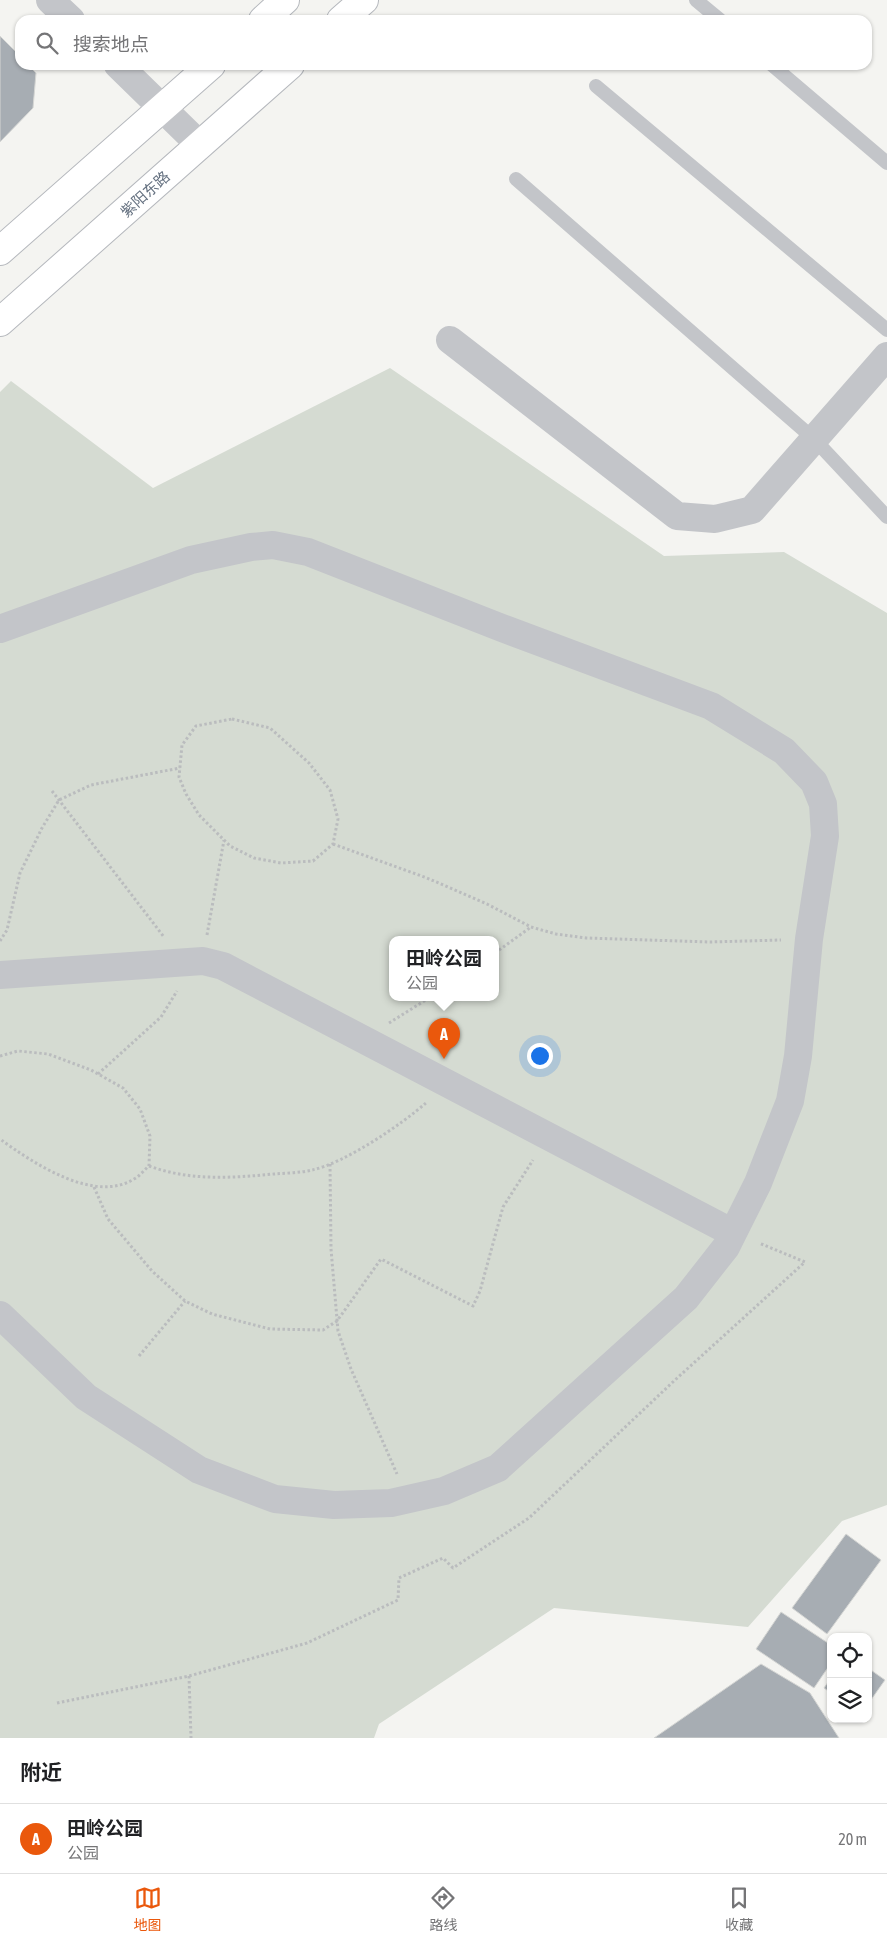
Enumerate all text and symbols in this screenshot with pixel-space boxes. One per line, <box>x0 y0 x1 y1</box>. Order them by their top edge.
search box <box>15 15 872 70</box>
icon: search <box>33 29 61 57</box>
text: 搜索地点 <box>73 33 149 55</box>
street label: 紫阳东路 <box>117 168 173 220</box>
popup <box>389 936 499 1001</box>
text: 田岭公园 <box>406 947 482 969</box>
text: 公园 <box>406 974 438 992</box>
pin: A <box>428 1018 460 1059</box>
your location <box>527 1043 553 1069</box>
map controls <box>827 1633 872 1723</box>
button: locate <box>827 1633 872 1678</box>
button: layers <box>827 1678 872 1723</box>
text: 附近 <box>20 1760 62 1784</box>
text: 田岭公园 <box>67 1817 143 1839</box>
text: A <box>32 1830 40 1848</box>
text: 20 m <box>838 1830 867 1848</box>
text: 公园 <box>67 1844 99 1862</box>
tab: 地图 <box>134 1884 162 1934</box>
tab: 路线 <box>429 1884 457 1934</box>
tab: 收藏 <box>725 1884 753 1934</box>

